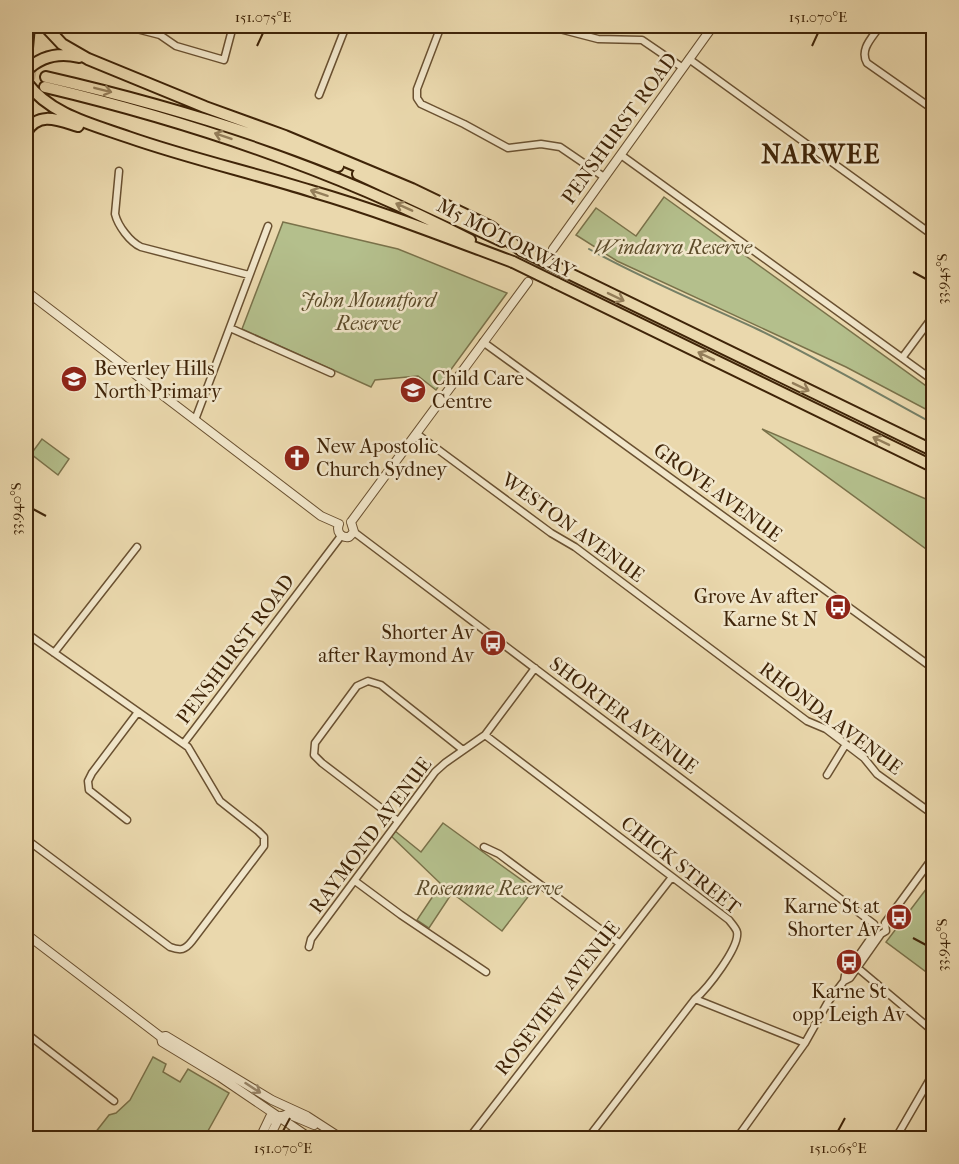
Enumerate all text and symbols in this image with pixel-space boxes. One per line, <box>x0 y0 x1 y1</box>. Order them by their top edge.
text: 151.075°E <box>235 8 291 26</box>
text: 151.070°E <box>789 8 847 26</box>
street label: PENSHURST ROAD <box>557 48 682 208</box>
one-way arrow <box>93 85 112 97</box>
one-way arrow <box>214 130 233 141</box>
district label: NARWEE <box>761 139 881 170</box>
one-way arrow <box>310 187 329 198</box>
street label: M5 MOTORWAY <box>433 194 580 284</box>
one-way arrow <box>396 201 414 213</box>
park label: Windarra Reserve <box>594 236 753 259</box>
text: 33.945°S <box>933 253 951 304</box>
park label: John Mountford Reserve <box>301 289 438 335</box>
one-way arrow <box>607 291 625 303</box>
one-way arrow <box>697 349 715 361</box>
place label: Beverley Hills North Primary <box>94 357 223 403</box>
school or university icon: Beverley Hills North Primary <box>59 364 89 394</box>
place label: Child Care Centre <box>432 367 524 413</box>
school or university icon: Child Care Centre <box>398 375 428 405</box>
one-way arrow <box>792 382 810 394</box>
place label: New Apostolic Church Sydney <box>316 435 448 481</box>
one-way arrow <box>872 435 890 447</box>
street label: GROVE AVENUE <box>649 438 786 547</box>
church icon: New Apostolic Church Sydney <box>282 443 312 473</box>
street label: WESTON AVENUE <box>496 467 648 587</box>
text: 33.940°S <box>7 482 25 536</box>
street label: PENSHURST ROAD <box>172 570 299 729</box>
place label: Grove Av after Karne St N <box>694 585 818 631</box>
bus stop icon: Grove Av after Karne St N <box>823 592 853 622</box>
place label: Shorter Av after Raymond Av <box>318 621 475 667</box>
bus stop icon: Shorter Av after Raymond Av <box>478 628 508 658</box>
street label: SHORTER AVENUE <box>545 652 702 779</box>
street label: RHONDA AVENUE <box>755 657 907 780</box>
street label: RAYMOND AVENUE <box>304 753 436 918</box>
street label: CHICK STREET <box>616 812 745 920</box>
park label: Roseanne Reserve <box>414 877 563 900</box>
place label: Karne St at Shorter Av <box>784 895 881 941</box>
bus stop icon: Karne St at Shorter Av <box>884 902 914 932</box>
street label: ROSEVIEW AVENUE <box>490 917 625 1080</box>
text: 33.940°S <box>933 918 951 972</box>
bus stop icon: Karne St opp Leigh Av <box>834 947 864 977</box>
place label: Karne St opp Leigh Av <box>793 980 906 1026</box>
one-way arrow <box>244 1083 261 1095</box>
text: 151.070°E <box>254 1139 312 1157</box>
text: 151.065°E <box>809 1139 867 1157</box>

